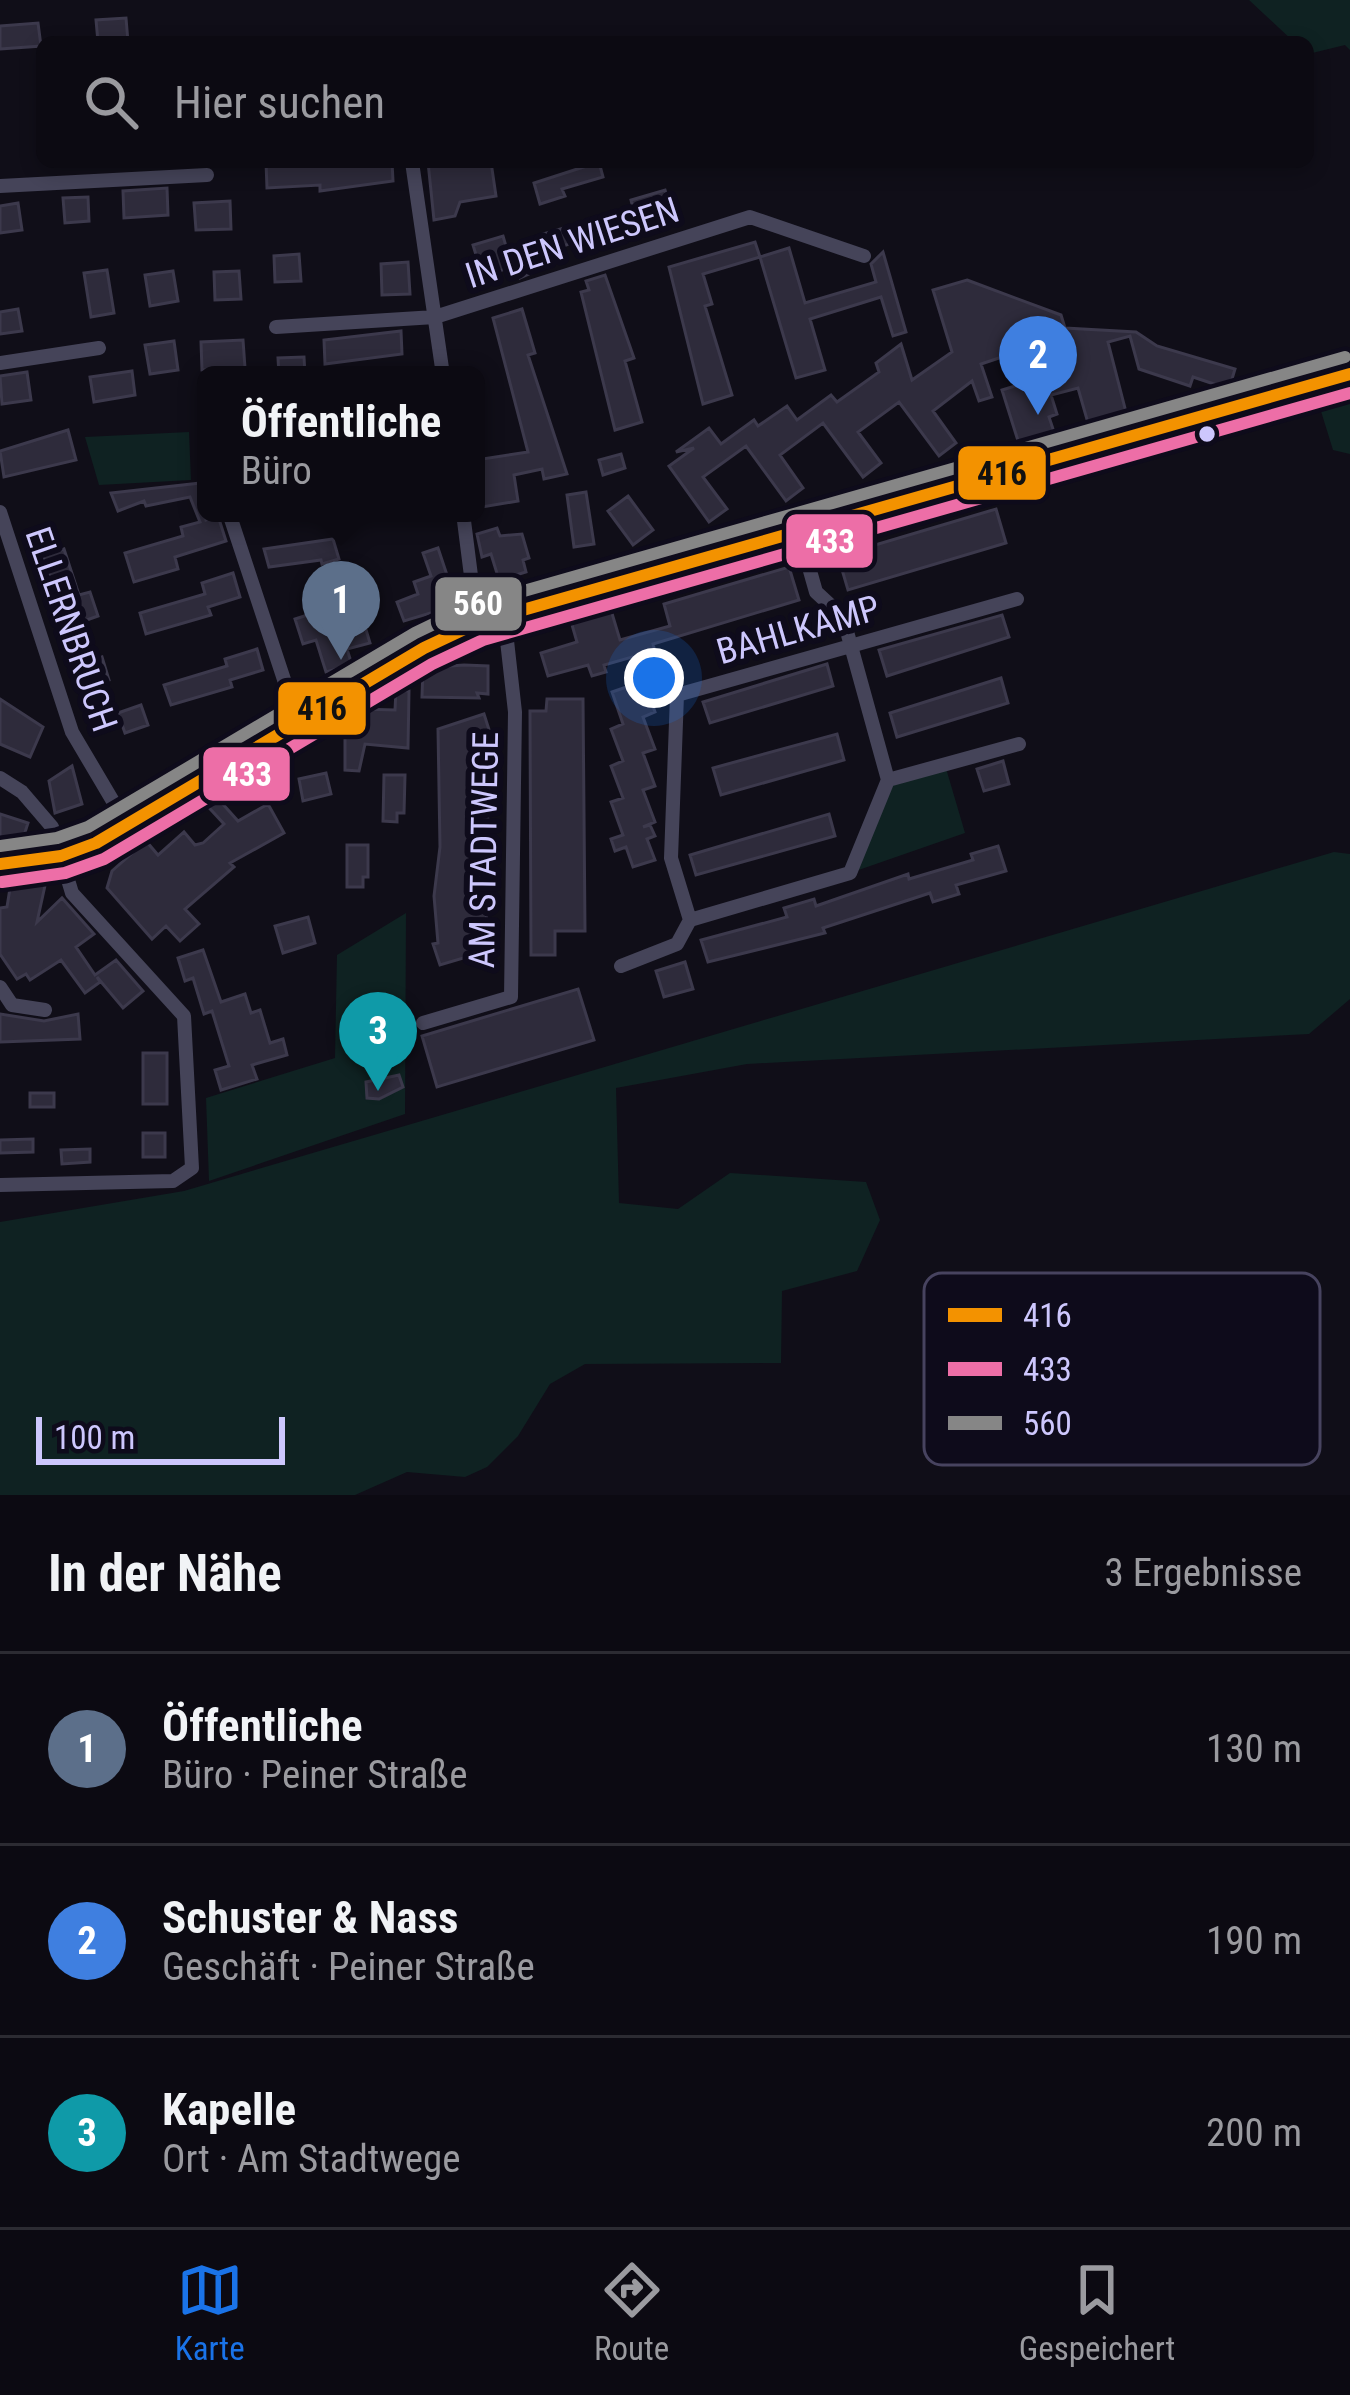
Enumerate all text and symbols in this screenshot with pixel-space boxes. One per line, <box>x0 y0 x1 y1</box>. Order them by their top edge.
search box <box>36 36 1314 168</box>
icon: search <box>78 69 144 135</box>
text: Hier suchen <box>174 76 385 129</box>
street label: IN DEN WIESEN <box>460 189 684 297</box>
pin: 2 <box>999 316 1077 415</box>
popup <box>197 366 485 522</box>
text: Öffentliche <box>241 395 441 448</box>
unlabelled marker <box>1196 423 1218 445</box>
line badge: 416 <box>956 444 1048 502</box>
text: Büro <box>241 448 312 494</box>
text: 416 <box>977 454 1027 493</box>
line badge: 433 <box>784 512 875 570</box>
street label: ELLERNBRUCH <box>17 522 126 737</box>
text: 433 <box>805 522 855 561</box>
pin: 1 <box>302 561 380 660</box>
line badge: 560 <box>433 575 524 633</box>
text: 560 <box>453 584 503 623</box>
street label: BAHLKAMP <box>712 587 885 673</box>
your location <box>624 648 684 708</box>
line badge: 416 <box>276 680 368 737</box>
text: 416 <box>297 689 347 728</box>
street label: AM STADTWEGE <box>461 731 507 969</box>
line badge: 433 <box>201 745 292 803</box>
text: 433 <box>222 755 272 794</box>
pin: 3 <box>339 992 417 1091</box>
legend <box>924 1273 1320 1465</box>
text: 416 <box>1023 1296 1072 1335</box>
text: 433 <box>1023 1350 1072 1389</box>
text: 560 <box>1023 1404 1072 1443</box>
scale bar <box>36 1411 285 1464</box>
text: 100 m <box>54 1418 135 1457</box>
text: In der Nähe <box>48 1544 282 1603</box>
text: 3 Ergebnisse <box>1104 1550 1302 1596</box>
text: Öffentliche <box>162 1699 363 1752</box>
text: 1 <box>77 1726 97 1772</box>
text: 130 m <box>1206 1726 1302 1772</box>
text: Büro · Peiner Straße <box>162 1752 467 1798</box>
text: Schuster & Nass <box>162 1891 458 1944</box>
text: 2 <box>77 1918 97 1964</box>
text: 190 m <box>1206 1918 1302 1964</box>
text: Geschäft · Peiner Straße <box>162 1944 535 1990</box>
text: Kapelle <box>162 2083 296 2136</box>
text: 3 <box>77 2110 97 2156</box>
text: 200 m <box>1206 2110 1302 2156</box>
text: Ort · Am Stadtwege <box>162 2136 461 2182</box>
tab: Karte <box>175 2257 245 2368</box>
tab: Route <box>594 2257 669 2368</box>
tab: Gespeichert <box>1019 2257 1175 2368</box>

